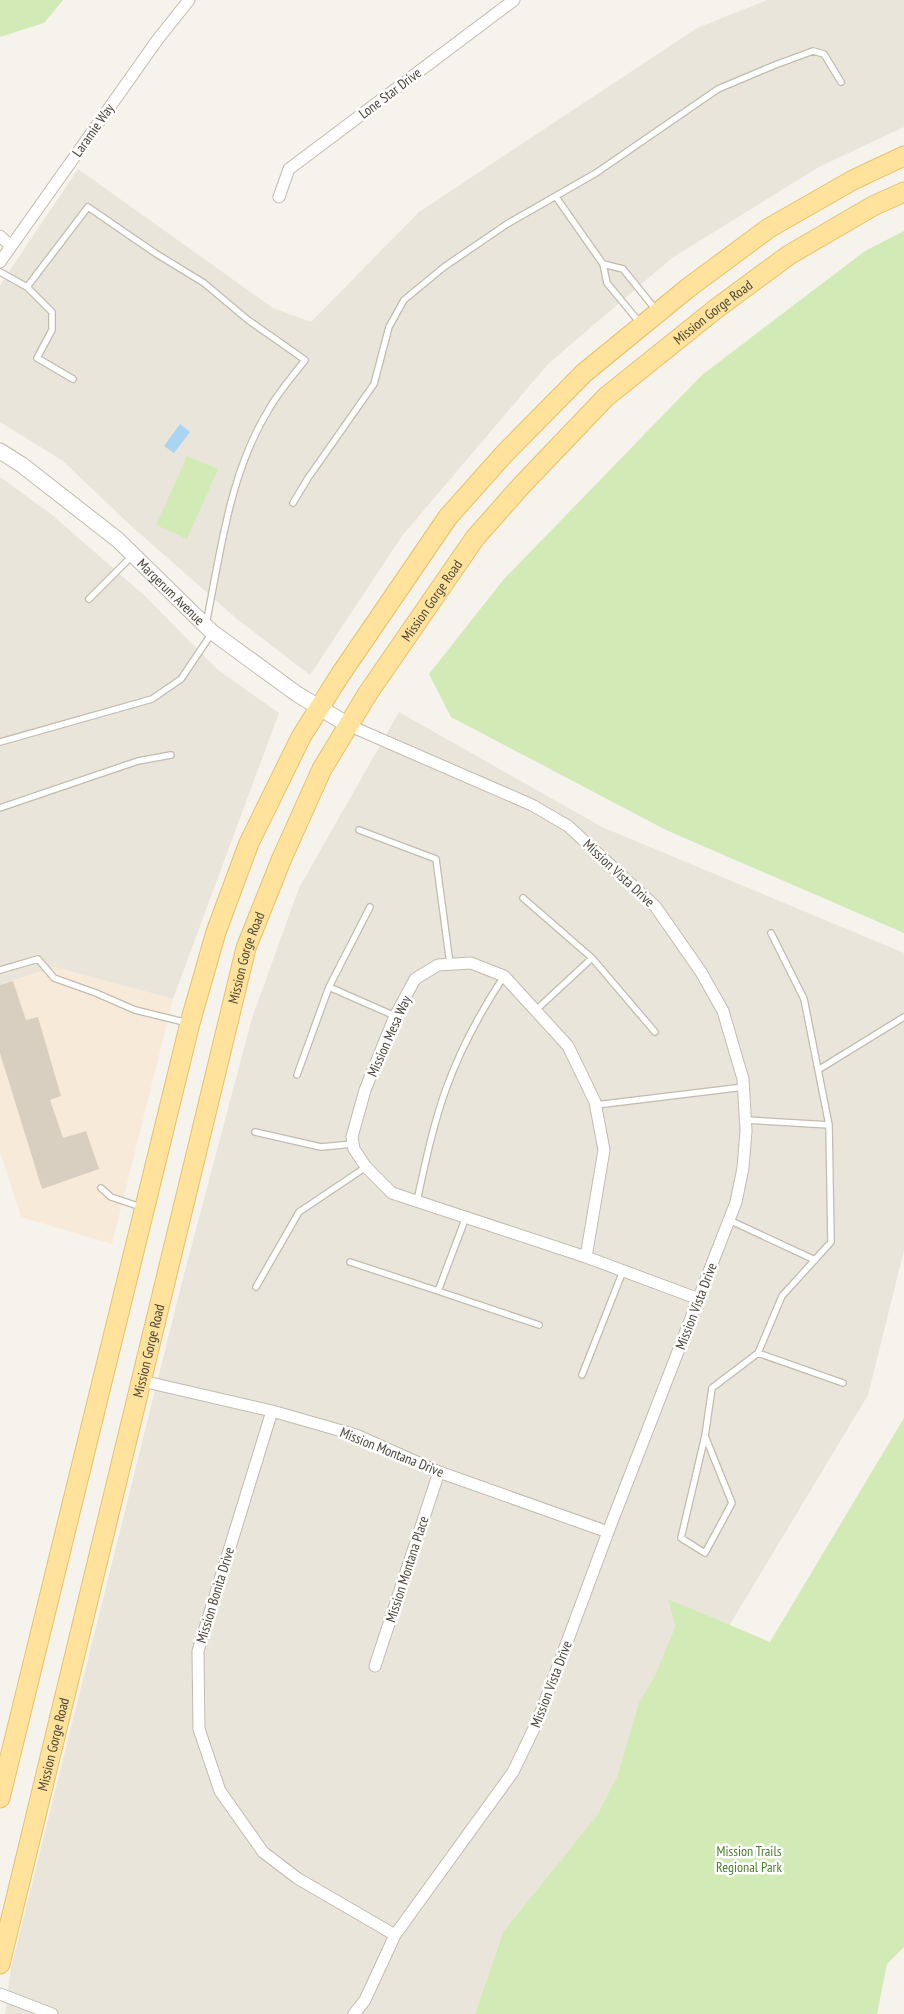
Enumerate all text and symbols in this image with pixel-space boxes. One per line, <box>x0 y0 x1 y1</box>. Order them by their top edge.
street label: Lone Star Drive <box>355 63 425 122</box>
street label: Laramie Way <box>68 99 118 160</box>
street label: Mission Gorge Road <box>670 276 756 348</box>
street label: Margerum Avenue <box>133 555 209 629</box>
street label: Mission Gorge Road <box>397 556 466 645</box>
street label: Mission Vista Drive <box>579 835 659 911</box>
street label: Mission Gorge Road <box>224 909 269 1005</box>
street label: Mission Mesa Way <box>363 992 415 1079</box>
street label: Mission Vista Drive <box>671 1260 721 1352</box>
street label: Mission Gorge Road <box>129 1302 168 1399</box>
street label: Mission Montana Drive <box>337 1423 447 1481</box>
street label: Mission Montana Place <box>381 1513 433 1624</box>
street label: Mission Bonita Drive <box>192 1545 238 1645</box>
street label: Mission Vista Drive <box>526 1638 576 1730</box>
street label: Mission Gorge Road <box>33 1696 73 1793</box>
park label: Mission Trails Regional Park <box>716 1842 782 1876</box>

